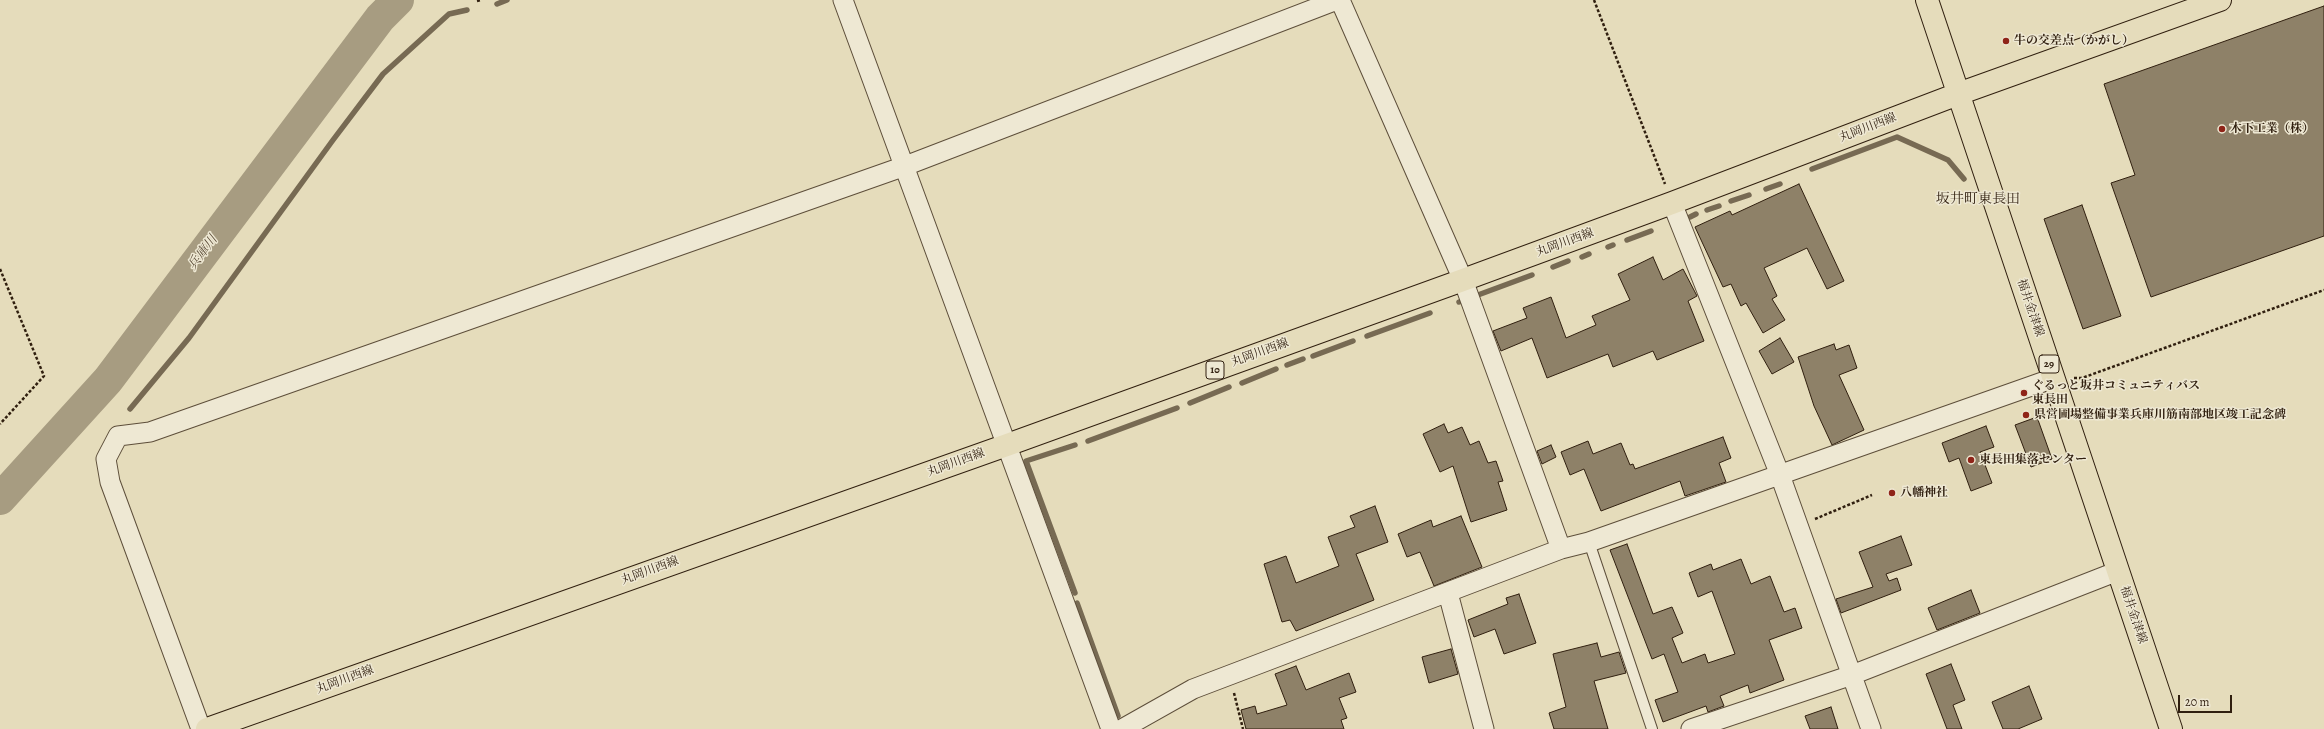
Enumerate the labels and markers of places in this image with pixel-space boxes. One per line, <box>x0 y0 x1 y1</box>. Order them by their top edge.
place label: 牛の交差点（かがし） <box>2014 34 2134 48</box>
marker: 牛の交差点（かがし） <box>2001 36 2011 46</box>
place label: 木下工業（株） <box>2230 122 2314 136</box>
marker: 木下工業（株） <box>2217 124 2227 134</box>
place label: ぐるっと坂井コミュニティバス 東長田 <box>2032 379 2200 407</box>
marker: ぐるっと坂井コミュニティバス 東長田 <box>2019 388 2029 398</box>
place label: 県営圃場整備事業兵庫川筋南部地区竣工記念碑 <box>2034 408 2286 422</box>
marker: 県営圃場整備事業兵庫川筋南部地区竣工記念碑 <box>2021 410 2031 420</box>
place label: 東長田集落センター <box>1979 453 2087 467</box>
marker: 東長田集落センター <box>1966 455 1976 465</box>
place label: 八幡神社 <box>1900 486 1948 500</box>
marker: 八幡神社 <box>1887 488 1897 498</box>

